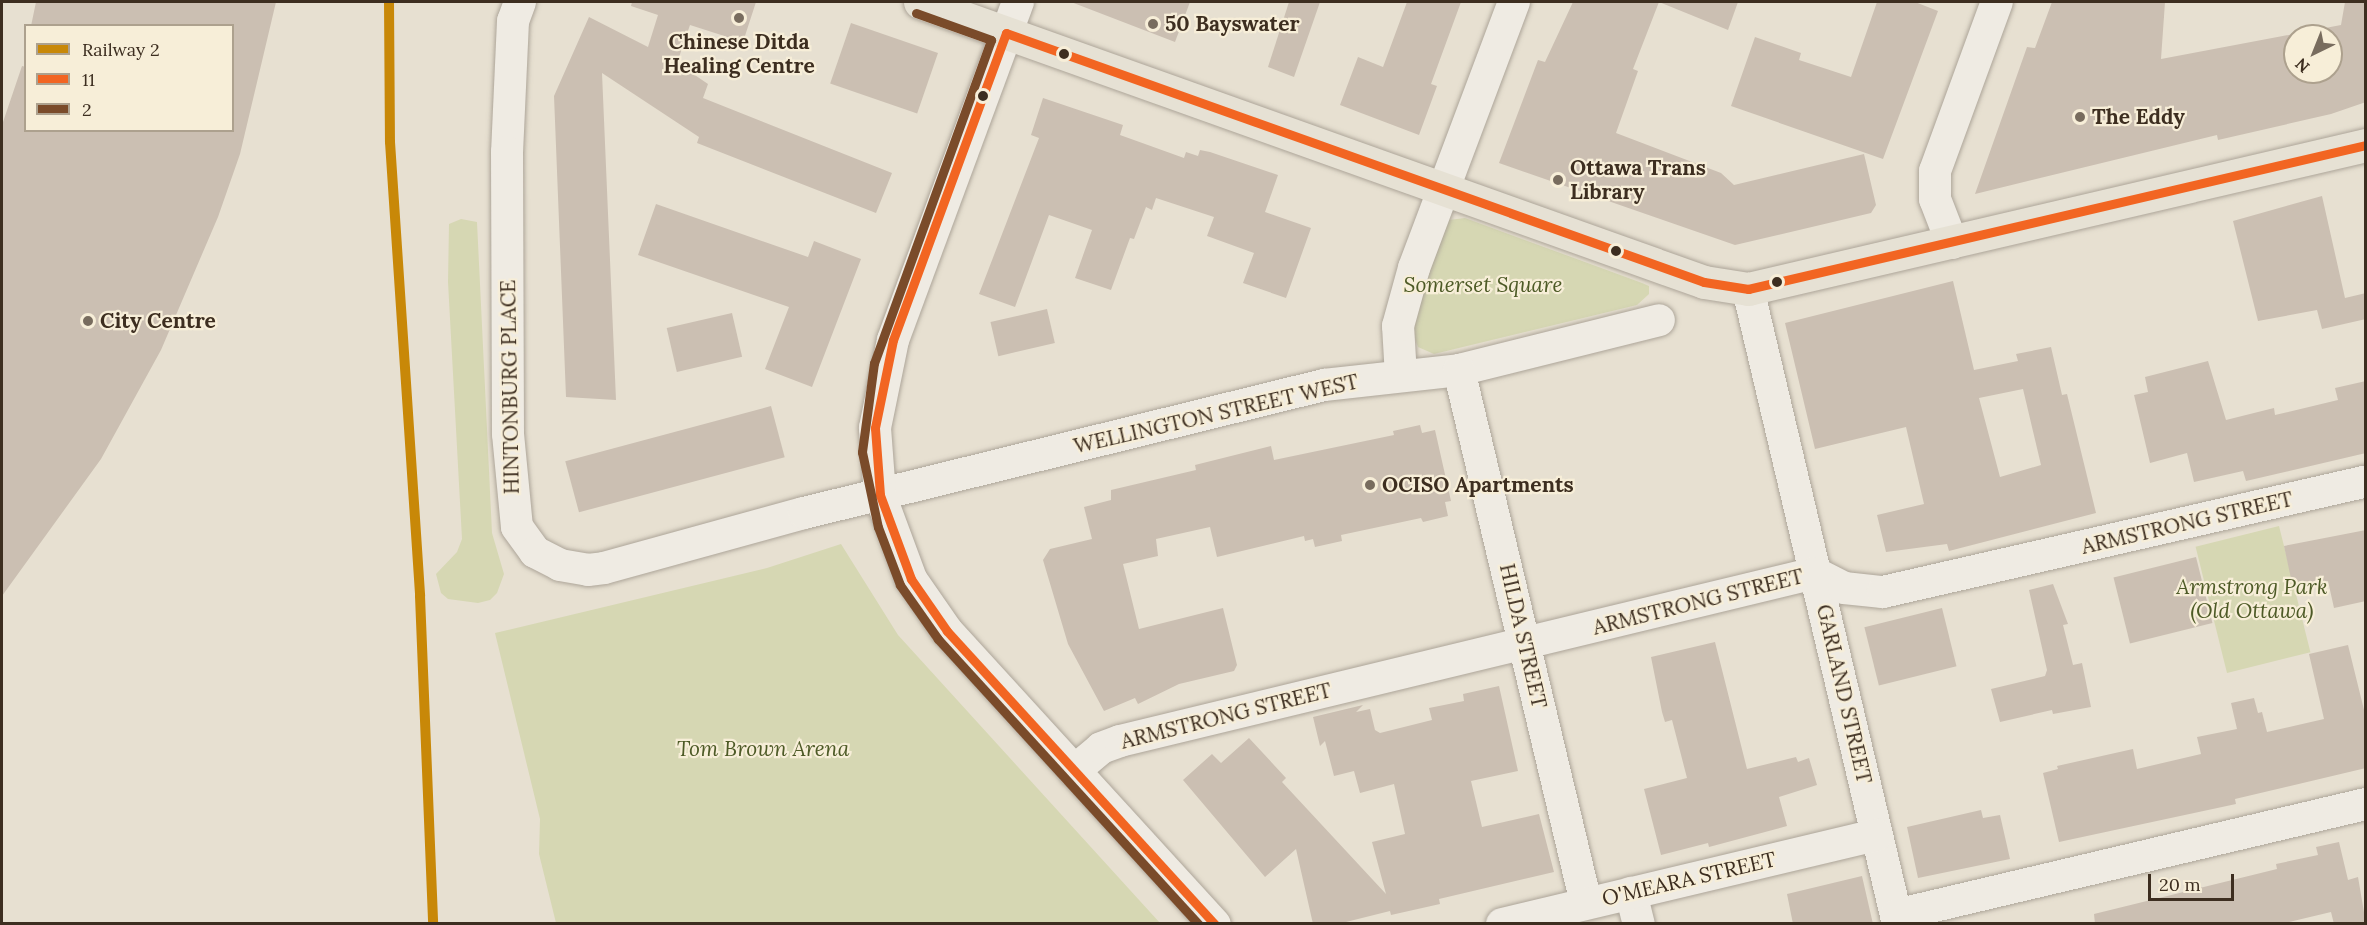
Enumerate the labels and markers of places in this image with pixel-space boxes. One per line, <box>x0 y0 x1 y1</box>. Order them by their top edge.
marker: Chinese Ditda Healing Centre <box>730 9 748 27</box>
place label: 50 Bayswater <box>1165 11 1300 37</box>
marker: 50 Bayswater <box>1146 17 1160 31</box>
place label: Chinese Ditda Healing Centre <box>663 29 815 79</box>
unlabelled marker <box>1058 48 1070 60</box>
unlabelled marker <box>977 90 989 102</box>
place label: The Eddy <box>2092 104 2185 130</box>
marker: The Eddy <box>2073 110 2087 124</box>
place label: Ottawa Trans Library <box>1570 155 1706 205</box>
marker: Ottawa Trans Library <box>1551 173 1565 187</box>
unlabelled marker <box>1610 245 1622 257</box>
unlabelled marker <box>1771 276 1783 288</box>
place label: City Centre <box>100 308 216 334</box>
marker: City Centre <box>81 314 95 328</box>
place label: OCISO Apartments <box>1382 472 1574 498</box>
marker: OCISO Apartments <box>1363 478 1377 492</box>

